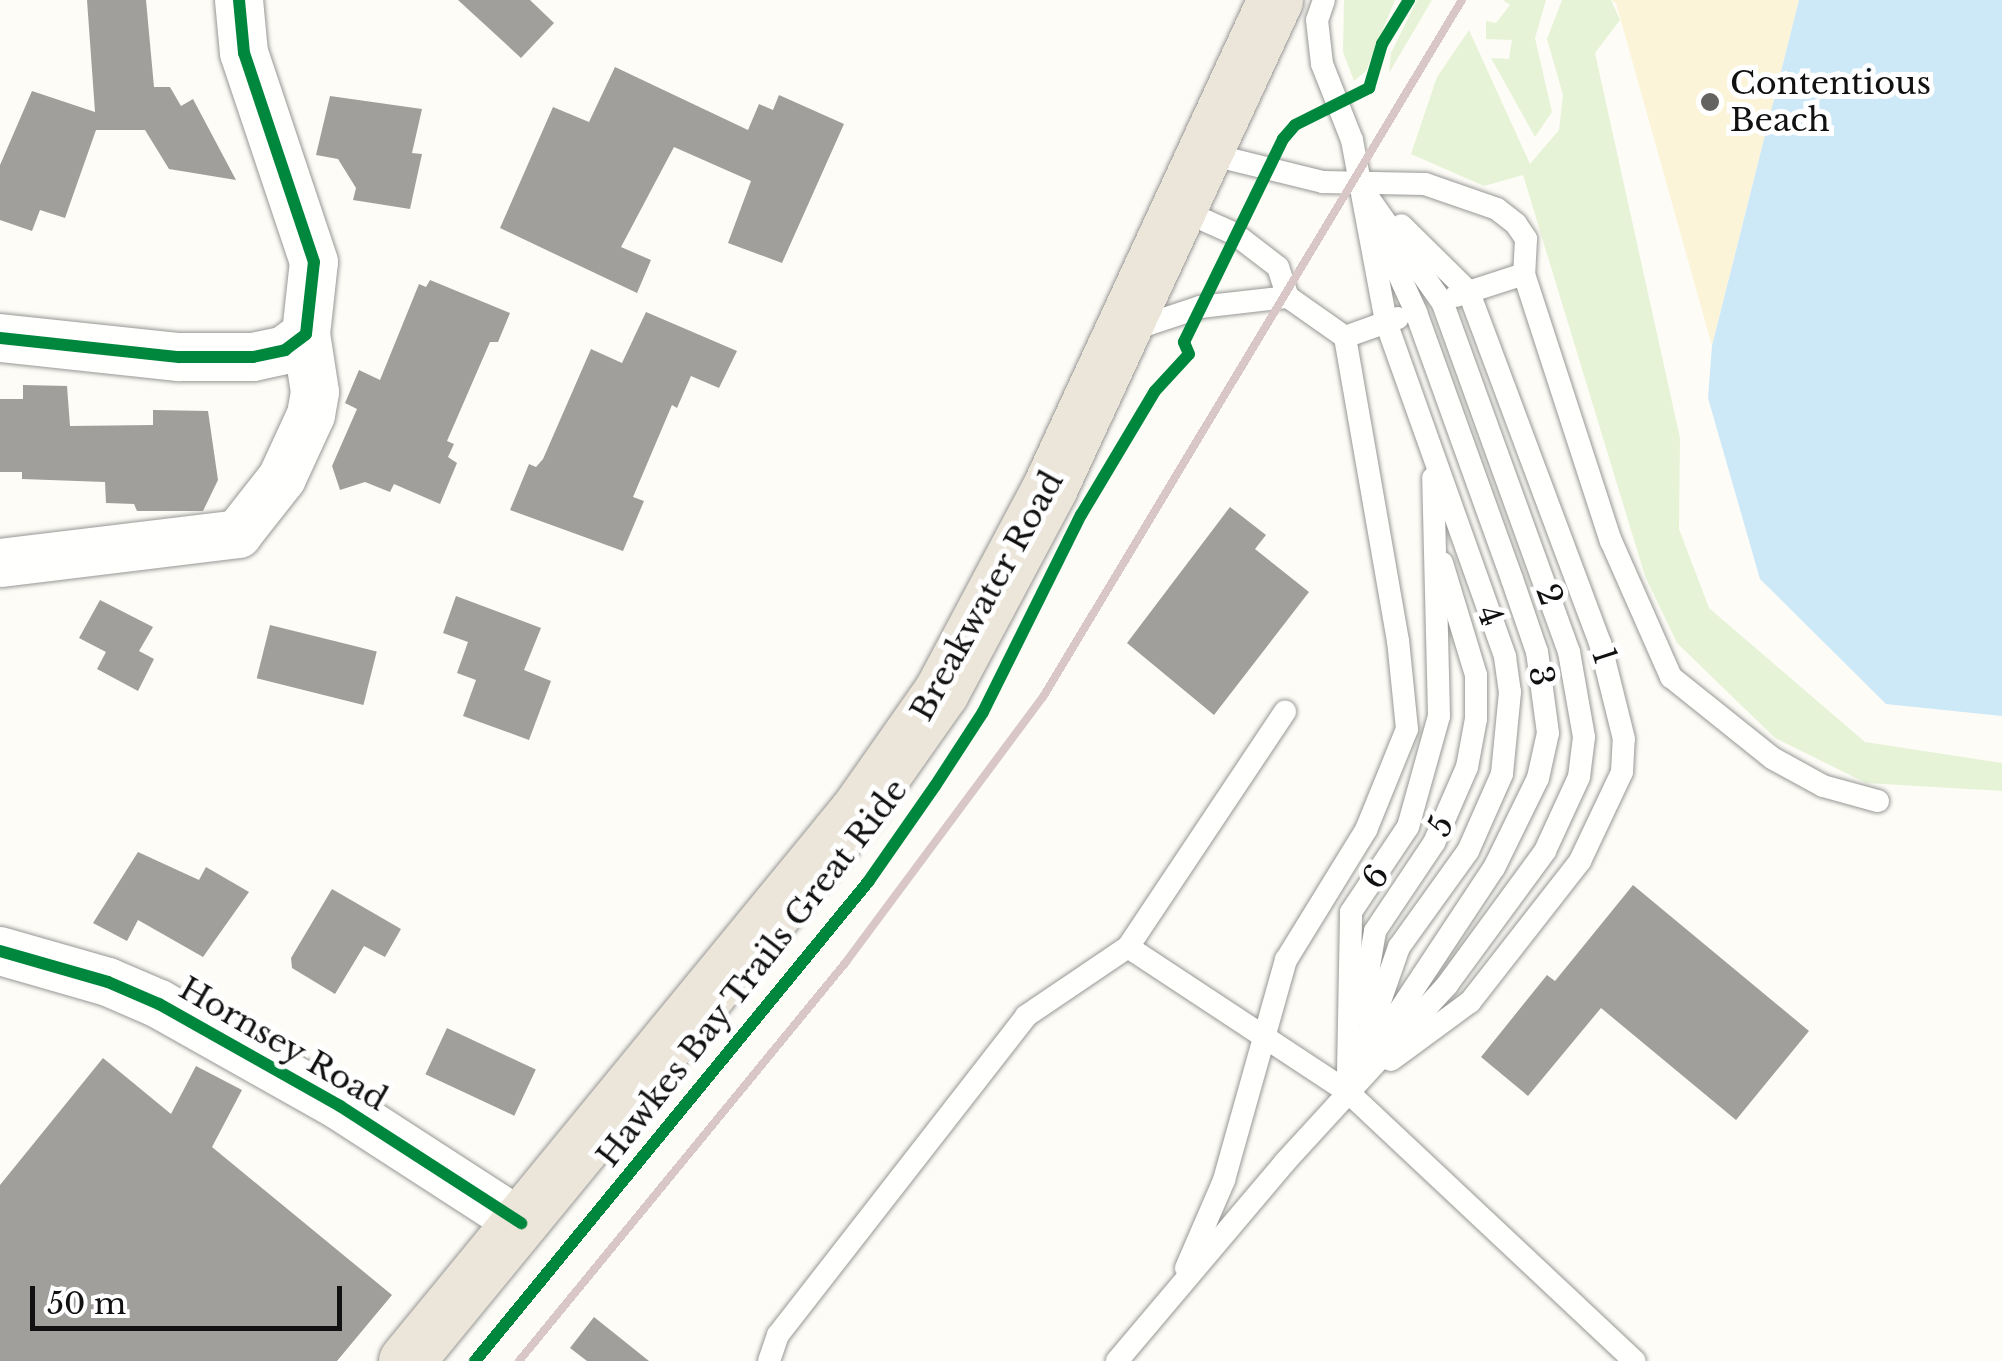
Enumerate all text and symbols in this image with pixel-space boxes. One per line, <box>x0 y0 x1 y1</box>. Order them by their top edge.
place label: Contentious Beach <box>1730 65 1931 140</box>
marker: Contentious Beach <box>1699 91 1721 113</box>
street label: Breakwater Road <box>902 464 1072 728</box>
street label: 2 <box>1528 579 1570 611</box>
street label: 4 <box>1469 601 1511 631</box>
street label: 1 <box>1584 643 1624 669</box>
street label: 3 <box>1520 663 1562 689</box>
street label: Hawkes Bay Trails Great Ride <box>588 771 916 1175</box>
street label: 5 <box>1420 810 1462 842</box>
street label: 6 <box>1354 858 1398 896</box>
street label: Hornsey Road <box>172 969 394 1119</box>
scale bar <box>35 1266 348 1328</box>
text: 50 m <box>47 1285 126 1322</box>

